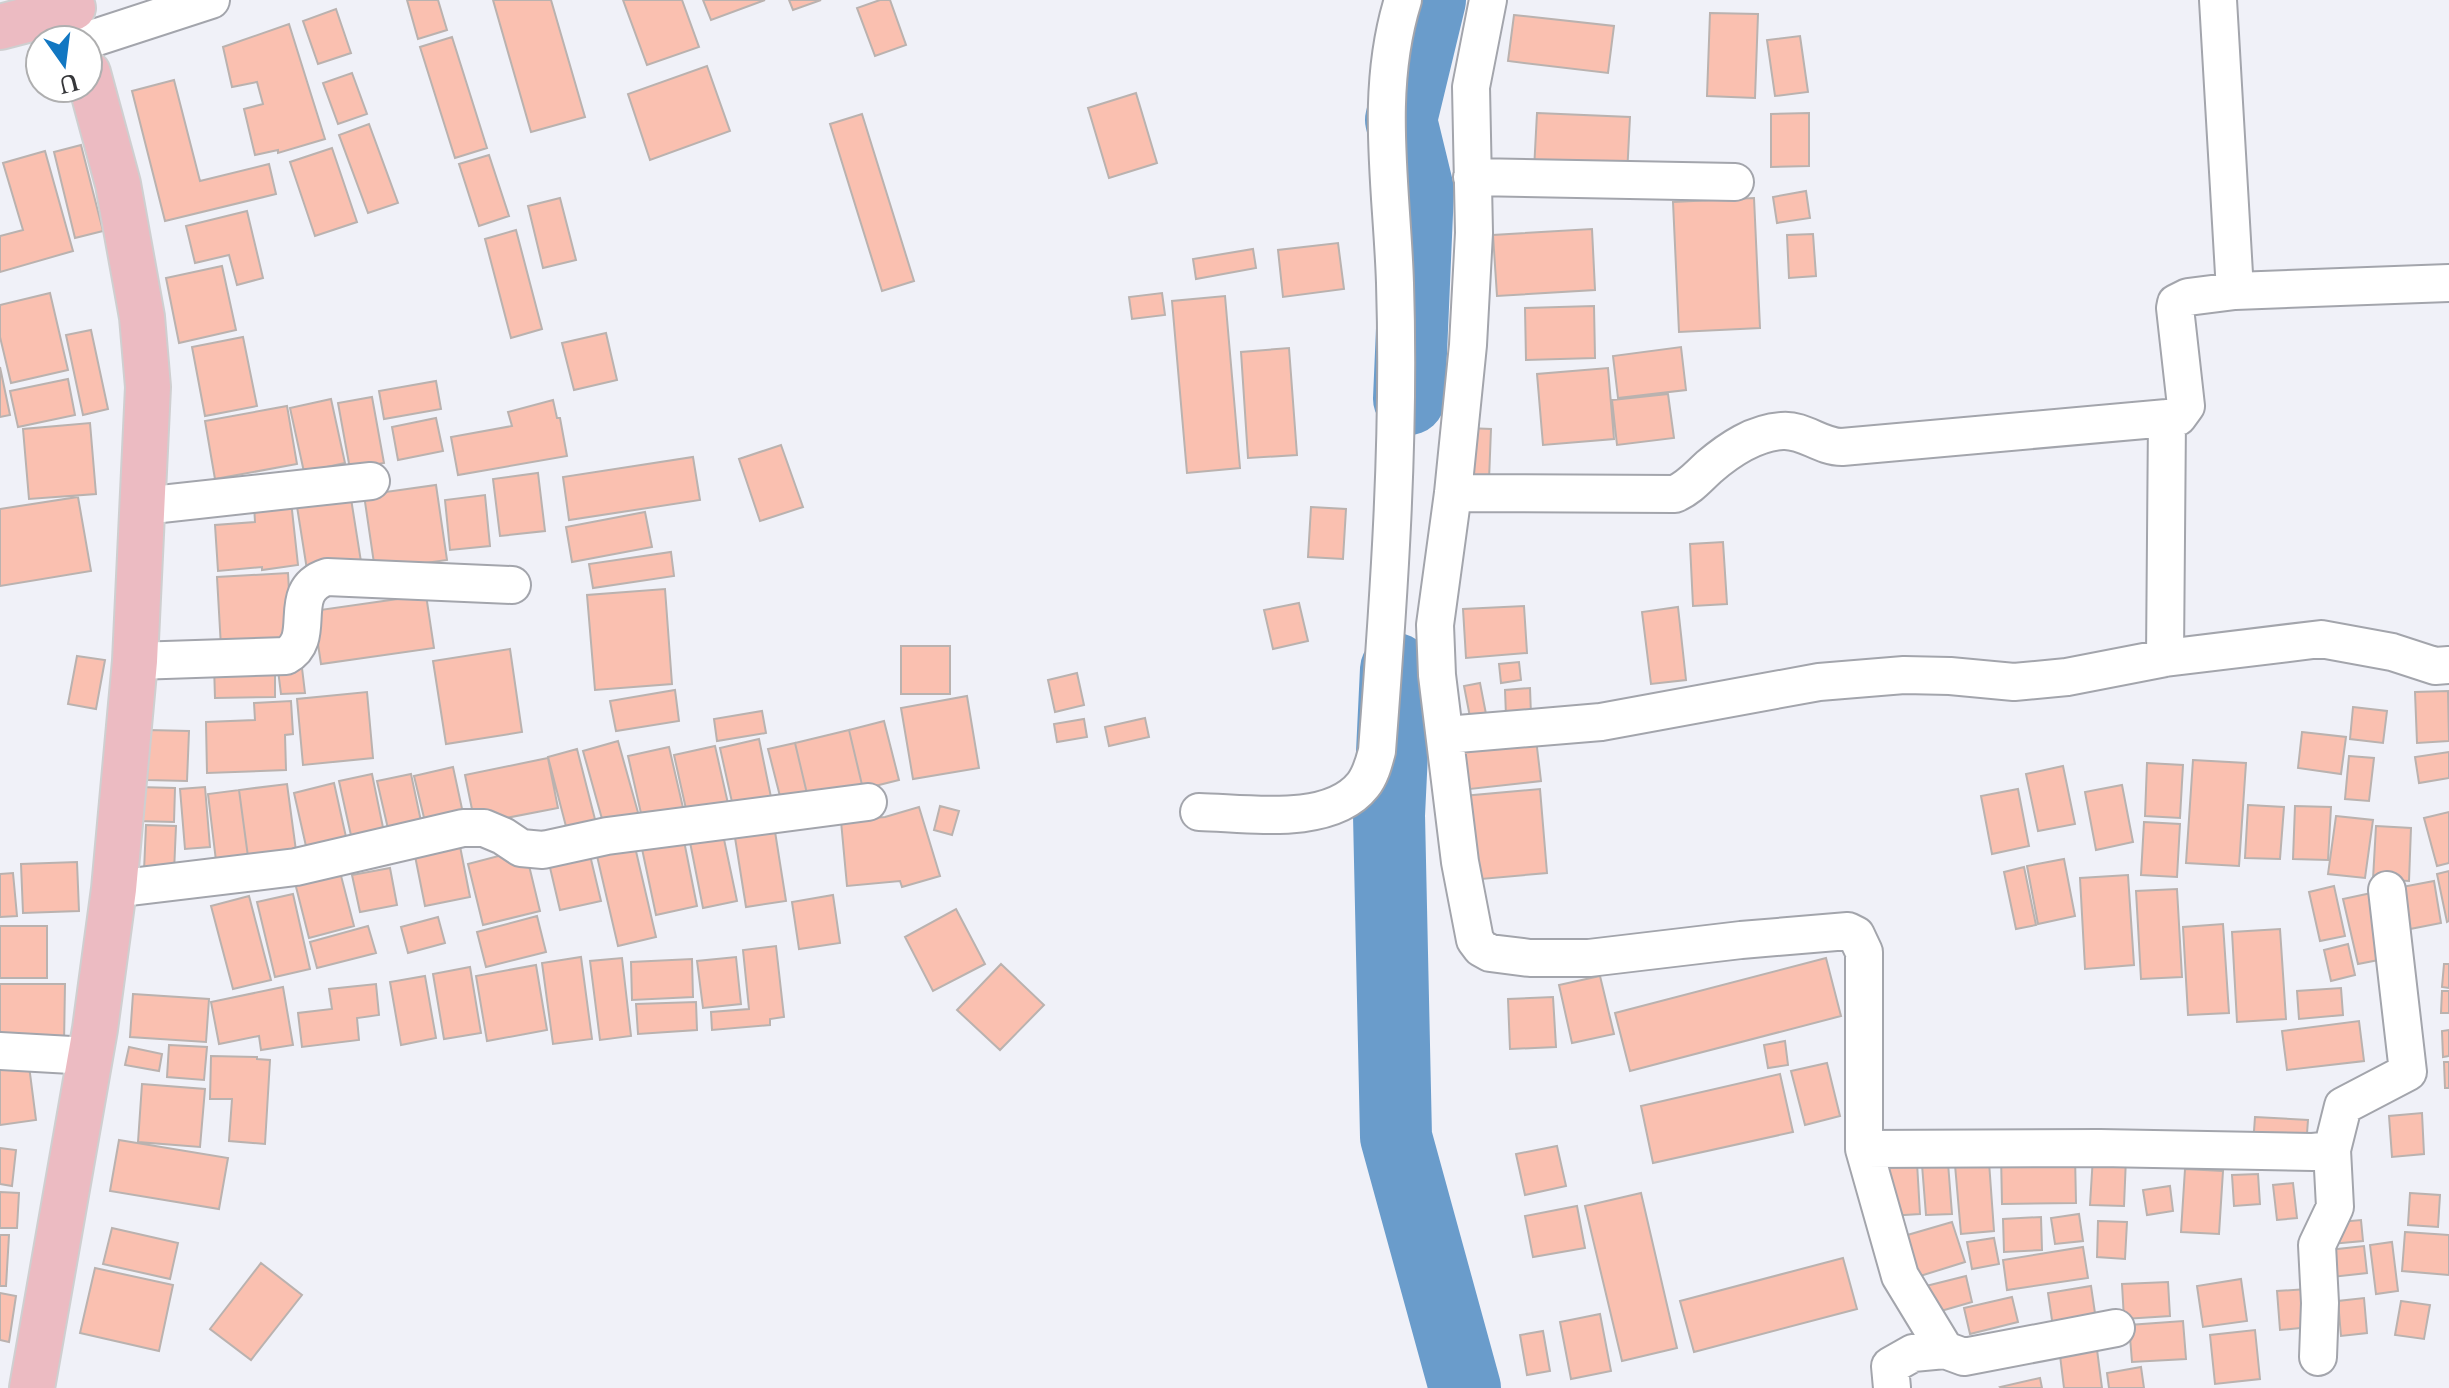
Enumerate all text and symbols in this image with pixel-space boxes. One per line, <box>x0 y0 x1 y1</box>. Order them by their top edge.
north arrow <box>24 24 104 104</box>
text: U <box>55 67 81 99</box>

